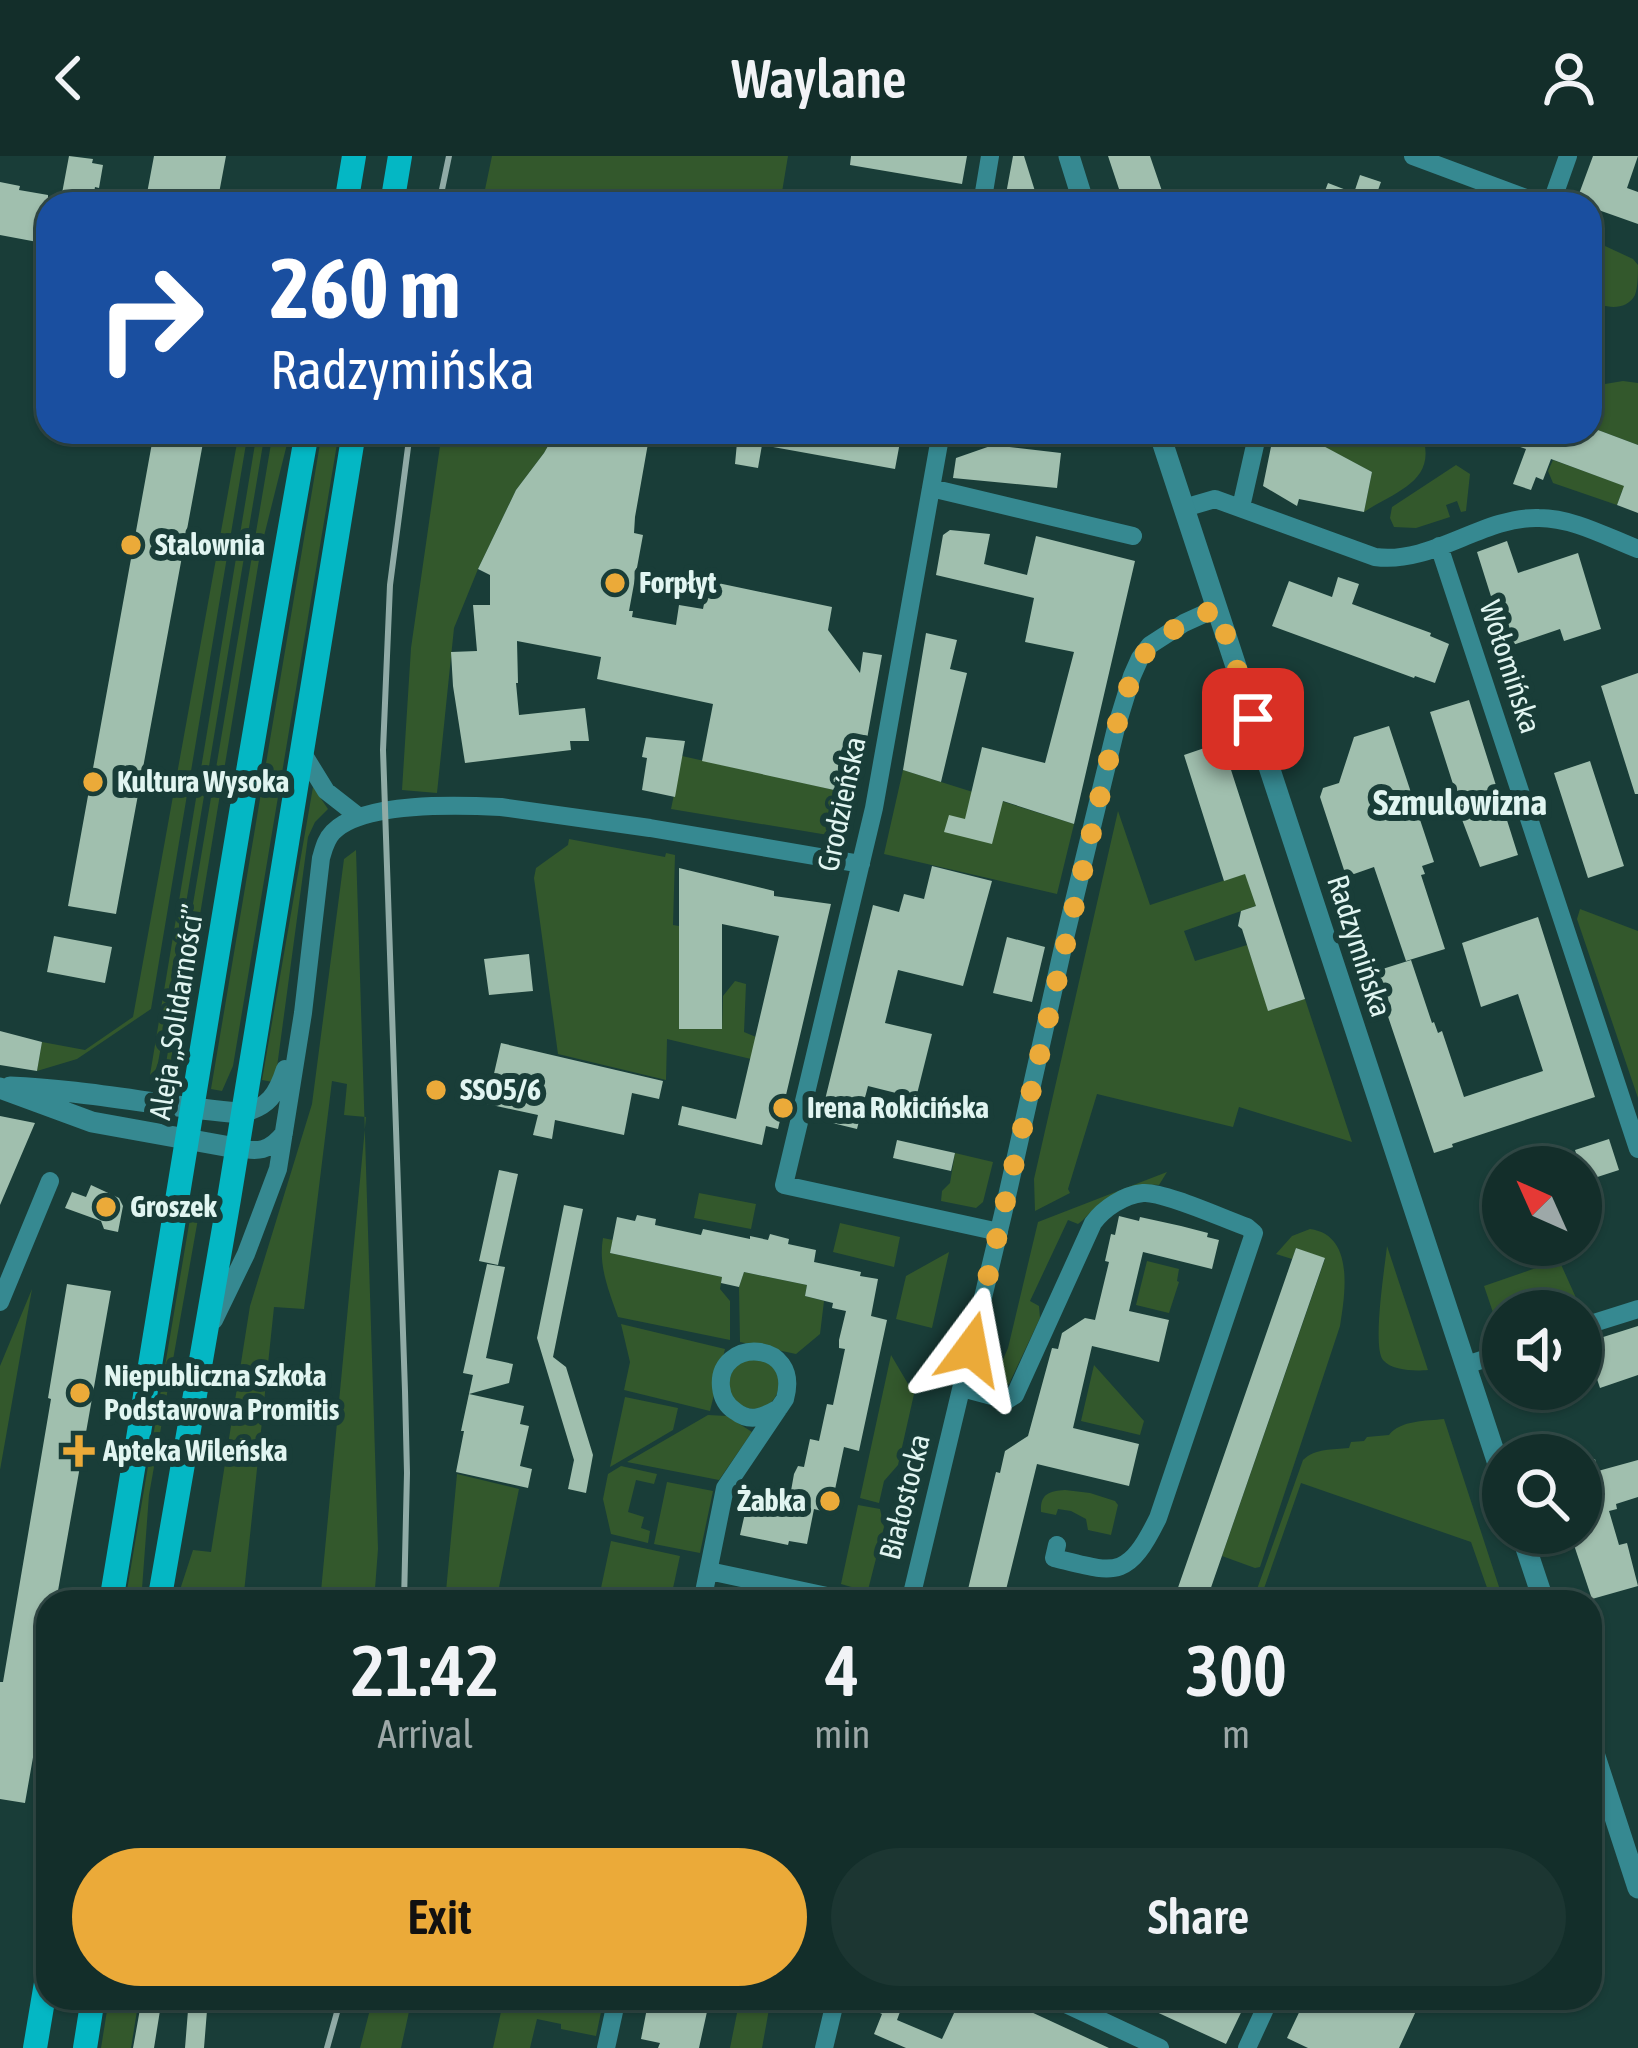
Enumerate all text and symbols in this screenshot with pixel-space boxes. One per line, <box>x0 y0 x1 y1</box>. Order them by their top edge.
icon: back <box>36 45 102 111</box>
icon: person <box>1536 45 1602 111</box>
text: Waylane <box>731 48 907 109</box>
icon: right <box>72 240 228 396</box>
text: 260 m <box>270 240 460 336</box>
text: Radzymińska <box>270 339 535 400</box>
place label: Stalownia <box>155 527 265 561</box>
marker: Stalownia <box>118 532 144 558</box>
place label: Forpłyt <box>639 565 717 599</box>
marker: Forpłyt <box>602 570 628 596</box>
street label: Wołomińska <box>1474 596 1548 737</box>
pin <box>1202 668 1304 770</box>
icon: arrive <box>1220 686 1286 752</box>
street label: Grodzieńska <box>810 733 872 874</box>
place label: Kultura Wysoka <box>117 764 289 798</box>
marker: Kultura Wysoka <box>80 769 106 795</box>
district label: Szmulowizna <box>1373 781 1547 823</box>
street label: Radzymińska <box>1321 870 1399 1021</box>
street label: Aleja „Solidarności” <box>142 902 210 1122</box>
place label: SSO5/6 <box>460 1072 541 1106</box>
marker: SSO5/6 <box>423 1077 449 1103</box>
place label: Irena Rokicińska <box>807 1090 989 1124</box>
marker: Irena Rokicińska <box>770 1095 796 1121</box>
north arrow <box>1482 1146 1602 1266</box>
map controls <box>1482 1146 1602 1554</box>
place label: Groszek <box>130 1189 218 1223</box>
marker: Groszek <box>93 1194 119 1220</box>
position arrow <box>908 1286 1034 1412</box>
button: sound <box>1482 1290 1602 1410</box>
place label: Niepubliczna Szkoła Podstawowa Promitis <box>104 1358 340 1426</box>
marker: Niepubliczna Szkoła Podstawowa Promitis <box>67 1380 93 1406</box>
street label: Białostocka <box>872 1430 936 1563</box>
place label: Apteka Wileńska <box>102 1433 287 1467</box>
button: search <box>1482 1434 1602 1554</box>
marker: Apteka Wileńska <box>66 1438 92 1464</box>
place label: Żabka <box>737 1483 806 1517</box>
marker: Żabka <box>817 1488 843 1514</box>
text: 21:42 <box>351 1629 499 1711</box>
text: 4 <box>825 1629 859 1711</box>
text: 300 <box>1185 1629 1287 1711</box>
text: Arrival <box>378 1712 473 1756</box>
text: min <box>814 1712 870 1756</box>
text: m <box>1222 1712 1250 1756</box>
button: Exit <box>72 1848 807 1986</box>
button: Share <box>831 1848 1566 1986</box>

